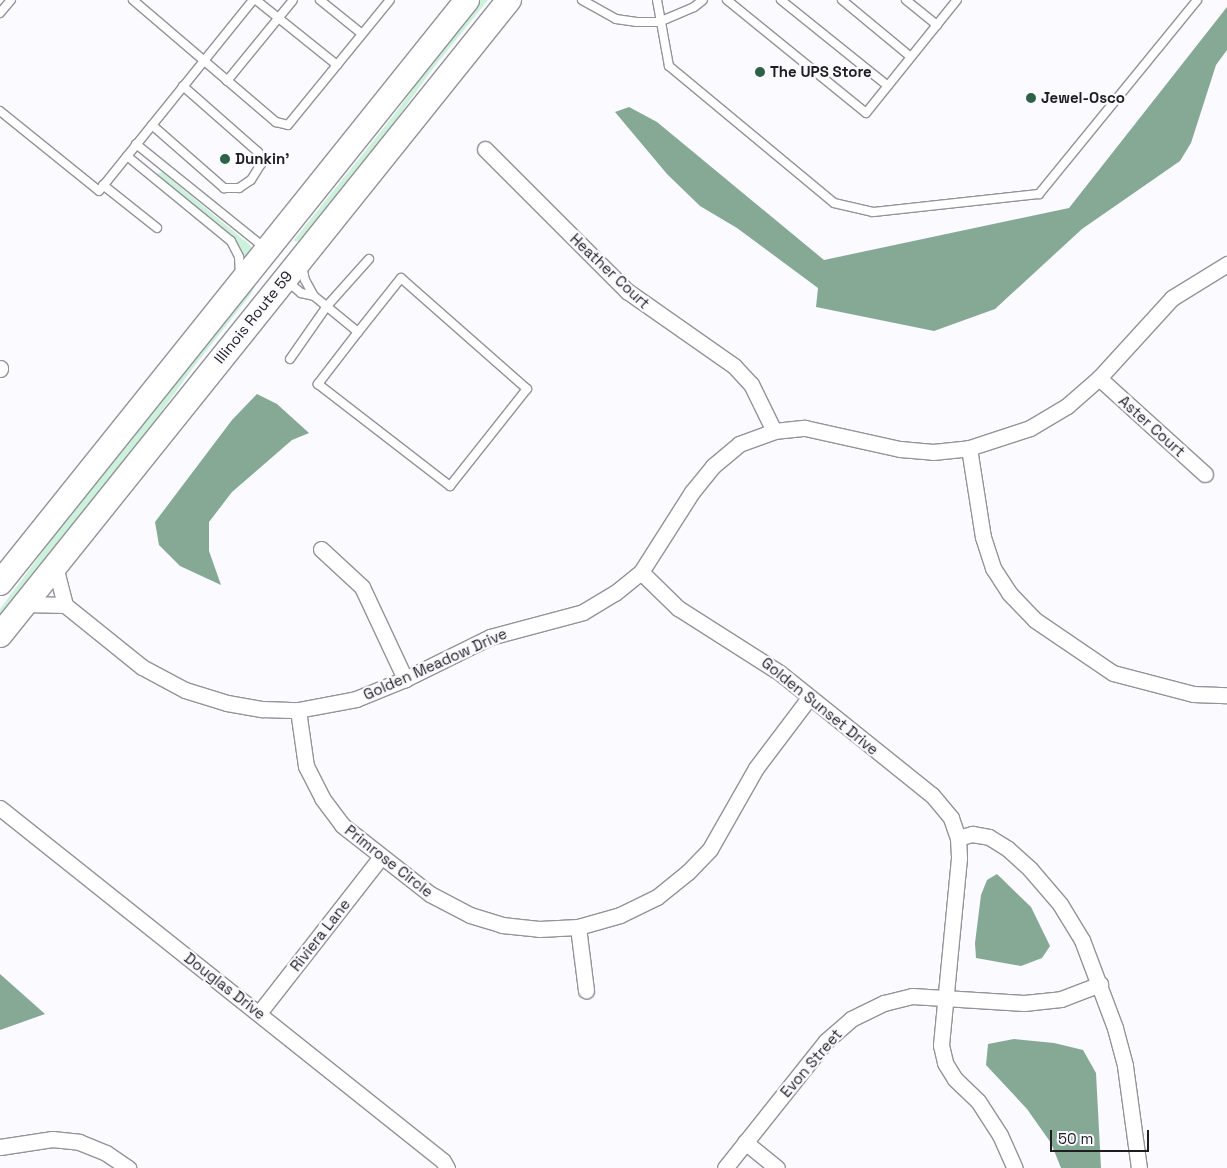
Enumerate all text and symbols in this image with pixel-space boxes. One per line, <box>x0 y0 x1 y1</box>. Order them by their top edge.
place label: The UPS Store <box>770 63 872 81</box>
marker: The UPS Store <box>754 66 766 78</box>
place label: Jewel-Osco <box>1041 89 1125 107</box>
marker: Jewel-Osco <box>1025 92 1037 104</box>
place label: Dunkin' <box>235 150 289 168</box>
marker: Dunkin' <box>219 153 231 165</box>
street label: Heather Court <box>567 230 653 312</box>
street label: Illinois Route 59 <box>210 267 296 367</box>
street label: Aster Court <box>1115 392 1189 460</box>
street label: Golden Meadow Drive <box>360 624 510 704</box>
street label: Golden Sunset Drive <box>758 653 882 759</box>
street label: Primrose Circle <box>341 821 437 901</box>
street label: Riviera Lane <box>286 895 354 975</box>
street label: Douglas Drive <box>181 949 269 1023</box>
street label: Evon Street <box>777 1025 845 1101</box>
scale bar <box>1052 1120 1151 1152</box>
text: 50 m <box>1058 1129 1093 1148</box>

